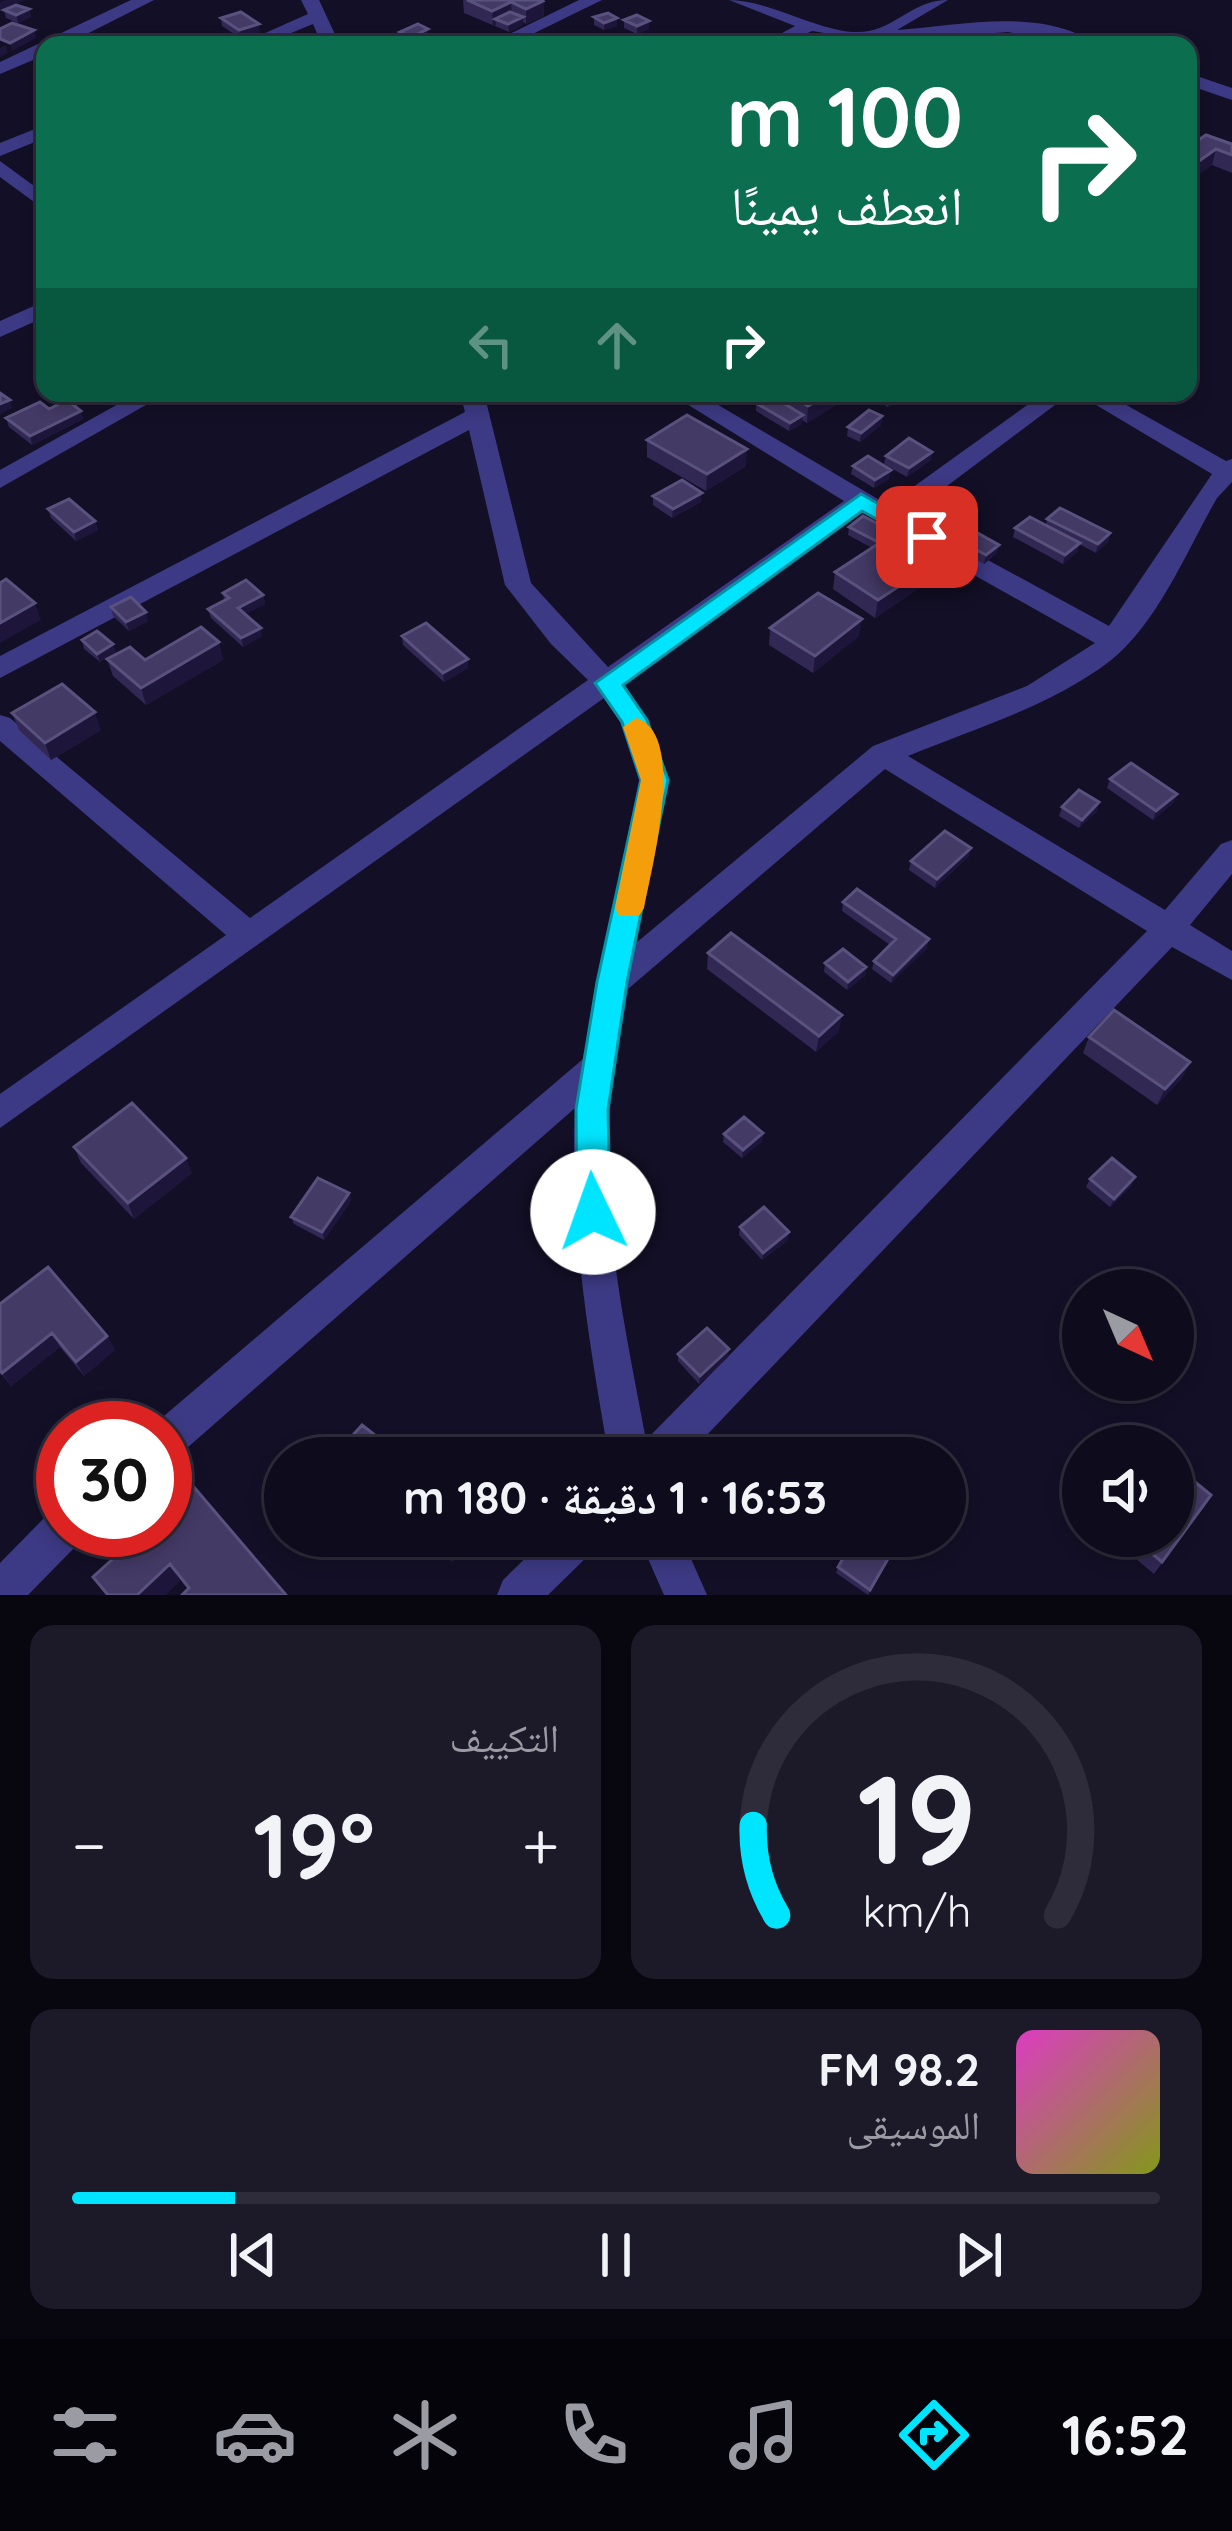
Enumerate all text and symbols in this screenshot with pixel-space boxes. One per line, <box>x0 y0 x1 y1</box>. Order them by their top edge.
text: 100 m <box>726 63 963 168</box>
icon: right <box>1005 84 1161 240</box>
text: انعطف يمينًا <box>730 171 963 239</box>
icon: left <box>458 312 524 378</box>
icon: ahead <box>584 312 650 378</box>
icon: right <box>710 312 776 378</box>
pin <box>876 486 978 588</box>
icon: arrive <box>894 504 960 570</box>
position arrow <box>530 1149 656 1275</box>
north arrow <box>1062 1269 1194 1401</box>
map controls <box>1062 1269 1194 1557</box>
speed limit sign: 30 <box>36 1401 192 1557</box>
button: sound <box>1062 1425 1194 1557</box>
text: 16:53 · 1 دقيقة · 180 m <box>403 1469 827 1525</box>
text: التكييف <box>450 1713 559 1762</box>
text: 19 <box>857 1739 976 1895</box>
text: 19° <box>253 1788 375 1901</box>
text: − <box>72 1803 106 1886</box>
text: + <box>522 1803 559 1886</box>
text: km/h <box>862 1884 971 1938</box>
text: 98.2 FM <box>818 2041 980 2097</box>
text: الموسيقى <box>847 2100 980 2149</box>
icon: previous <box>220 2222 286 2288</box>
icon: pause <box>583 2222 649 2288</box>
icon: next <box>946 2222 1012 2288</box>
icon: filters <box>43 2393 127 2477</box>
icon: car <box>213 2393 297 2477</box>
icon: climate <box>383 2393 467 2477</box>
icon: phone <box>552 2393 636 2477</box>
icon: music <box>722 2393 806 2477</box>
icon: directions <box>892 2393 976 2477</box>
text: 16:52 <box>1062 2401 1189 2469</box>

